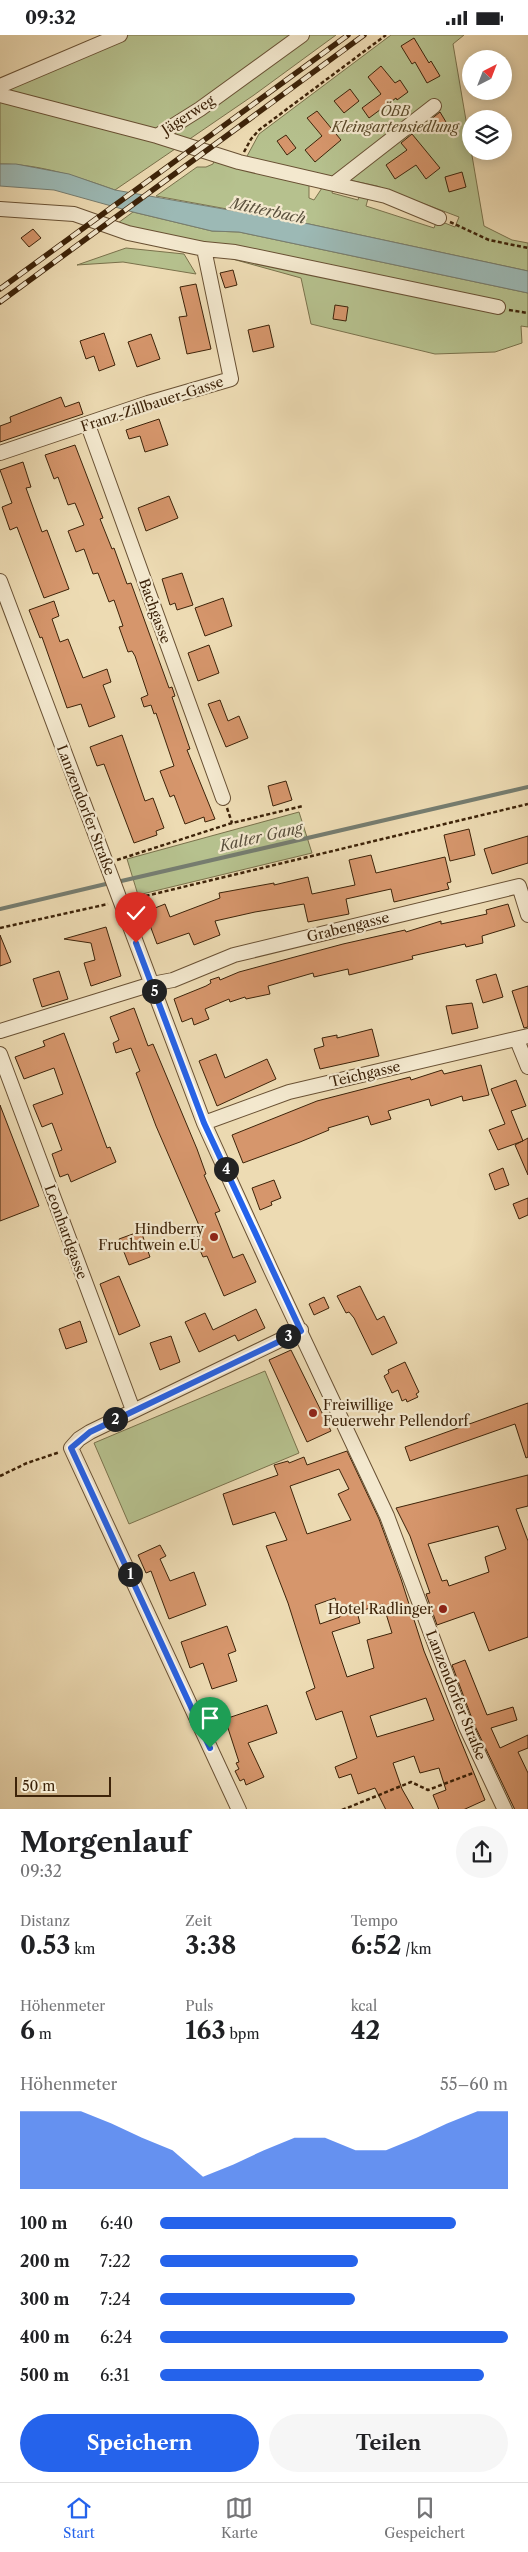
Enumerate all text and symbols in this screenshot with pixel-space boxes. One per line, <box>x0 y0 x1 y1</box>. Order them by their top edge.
text: 09:32 <box>25 6 76 29</box>
north arrow <box>462 50 512 100</box>
map controls <box>462 50 512 160</box>
street label: Jägerweg <box>156 91 218 140</box>
park label: ÖBB Kleingartensiedlung <box>330 101 460 136</box>
button: layers <box>462 110 512 160</box>
water label: Mitterbach <box>227 193 308 228</box>
street label: Franz-Zillbauer-Gasse <box>78 372 226 436</box>
street label: Bachgasse <box>135 576 175 646</box>
street label: Lanzendorfer Straße <box>53 742 119 878</box>
water label: Kalter Gang <box>217 817 306 856</box>
pin <box>115 892 157 943</box>
icon: check <box>122 899 150 927</box>
street label: Grabengasse <box>305 908 391 946</box>
pin: 5 <box>142 979 166 1003</box>
text: 5 <box>151 982 158 1000</box>
street label: Teichgasse <box>328 1057 402 1091</box>
pin: 4 <box>214 1157 238 1181</box>
text: 4 <box>222 1160 231 1178</box>
street label: Leonhardgasse <box>41 1182 92 1282</box>
place label: Hindberry Fruchtwein e.U. <box>98 1220 204 1254</box>
marker: Hindberry Fruchtwein e.U. <box>208 1231 220 1243</box>
pin: 3 <box>276 1323 300 1349</box>
text: 3 <box>285 1327 292 1345</box>
place label: Freiwillige Feuerwehr Pellendorf <box>323 1396 471 1430</box>
pin: 2 <box>102 1407 128 1431</box>
marker: Freiwillige Feuerwehr Pellendorf <box>307 1407 319 1419</box>
text: 2 <box>111 1410 120 1428</box>
pin: 1 <box>118 1561 142 1587</box>
text: 1 <box>127 1565 134 1583</box>
place label: Hotel Radlinger <box>328 1600 433 1618</box>
marker: Hotel Radlinger <box>437 1603 449 1615</box>
street label: Lanzendorfer Straße <box>422 1628 490 1763</box>
pin <box>189 1697 231 1748</box>
icon: arrive <box>196 1704 224 1732</box>
scale bar <box>15 1775 111 1798</box>
text: 50 m <box>22 1777 55 1795</box>
text: Morgenlauf <box>20 1825 189 1859</box>
button: share <box>456 1826 508 1878</box>
text: 09:32 <box>20 1861 62 1881</box>
text: Distanz <box>20 1912 70 1930</box>
text: Zeit <box>185 1912 212 1930</box>
text: Tempo <box>351 1912 398 1930</box>
text: 0.53 <box>20 1930 70 1961</box>
text: 3:38 <box>185 1930 236 1961</box>
text: 6:52 <box>351 1930 402 1961</box>
text: km <box>70 1940 95 1958</box>
text: /km <box>402 1940 432 1958</box>
text: Höhenmeter <box>20 1997 105 2015</box>
text: Puls <box>185 1997 213 2015</box>
text: kcal <box>351 1997 377 2015</box>
text: 6 <box>20 2015 35 2046</box>
text: 163 <box>185 2015 226 2046</box>
text: 42 <box>351 2015 380 2046</box>
text: m <box>35 2025 52 2043</box>
text: bpm <box>226 2025 260 2043</box>
text: Höhenmeter <box>20 2074 117 2094</box>
text: 55–60 m <box>440 2074 508 2094</box>
text: 100 m <box>20 2213 67 2233</box>
text: 6:40 <box>100 2213 133 2233</box>
text: 200 m <box>20 2251 70 2271</box>
text: 7:22 <box>100 2251 131 2271</box>
text: 300 m <box>20 2289 69 2309</box>
text: 7:24 <box>100 2289 131 2309</box>
text: 400 m <box>20 2327 70 2347</box>
text: 6:24 <box>100 2327 132 2347</box>
text: 500 m <box>20 2365 69 2385</box>
text: 6:31 <box>100 2365 129 2385</box>
button: Speichern <box>20 2414 259 2472</box>
button: Teilen <box>269 2414 508 2472</box>
tab: Start <box>63 2494 95 2542</box>
tab: Karte <box>221 2494 258 2542</box>
tab: Gespeichert <box>384 2494 465 2542</box>

